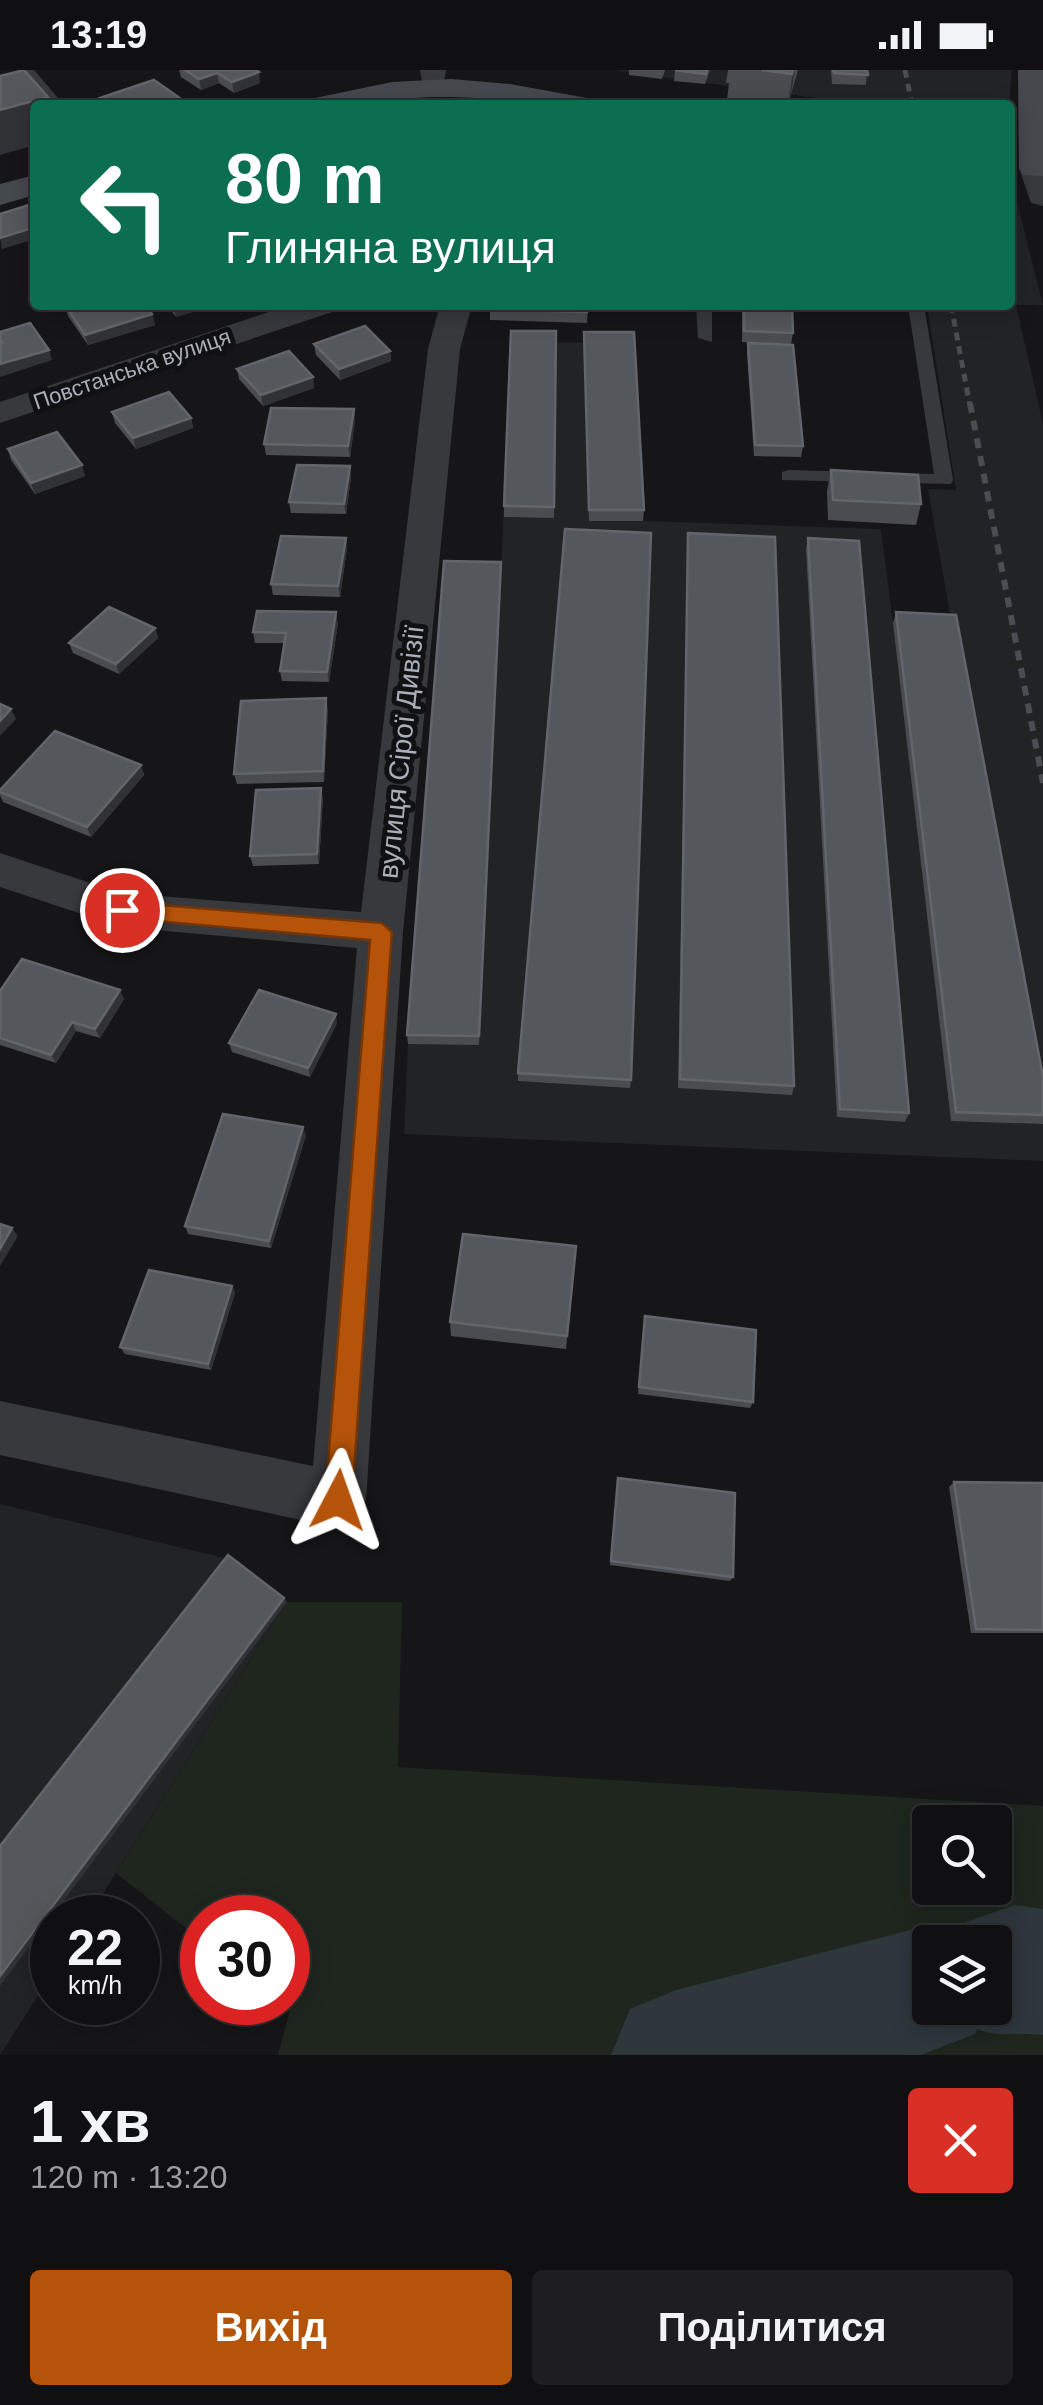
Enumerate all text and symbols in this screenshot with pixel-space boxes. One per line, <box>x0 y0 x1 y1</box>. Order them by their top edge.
text: 13:19 <box>50 14 147 56</box>
icon: left <box>60 140 190 270</box>
text: 80 m <box>225 140 385 218</box>
text: Глиняна вулиця <box>225 222 556 273</box>
street label: Повстанська вулиця <box>30 323 234 415</box>
street label: вулиця Сірої Дивізії <box>372 624 430 880</box>
pin <box>80 868 165 953</box>
icon: arrive <box>95 883 150 938</box>
position arrow <box>286 1448 390 1552</box>
map controls <box>912 1805 1012 2025</box>
button: search <box>912 1805 1012 1905</box>
speed limit sign: 30 <box>180 1895 310 2025</box>
text: 22 <box>67 1920 123 1976</box>
button: layers <box>912 1925 1012 2025</box>
text: km/h <box>68 1971 122 1999</box>
text: 1 хв <box>30 2088 150 2155</box>
button: close <box>908 2088 1013 2193</box>
text: 120 m · 13:20 <box>30 2159 227 2195</box>
button: Вихід <box>30 2270 512 2385</box>
button: Поділитися <box>532 2270 1013 2385</box>

